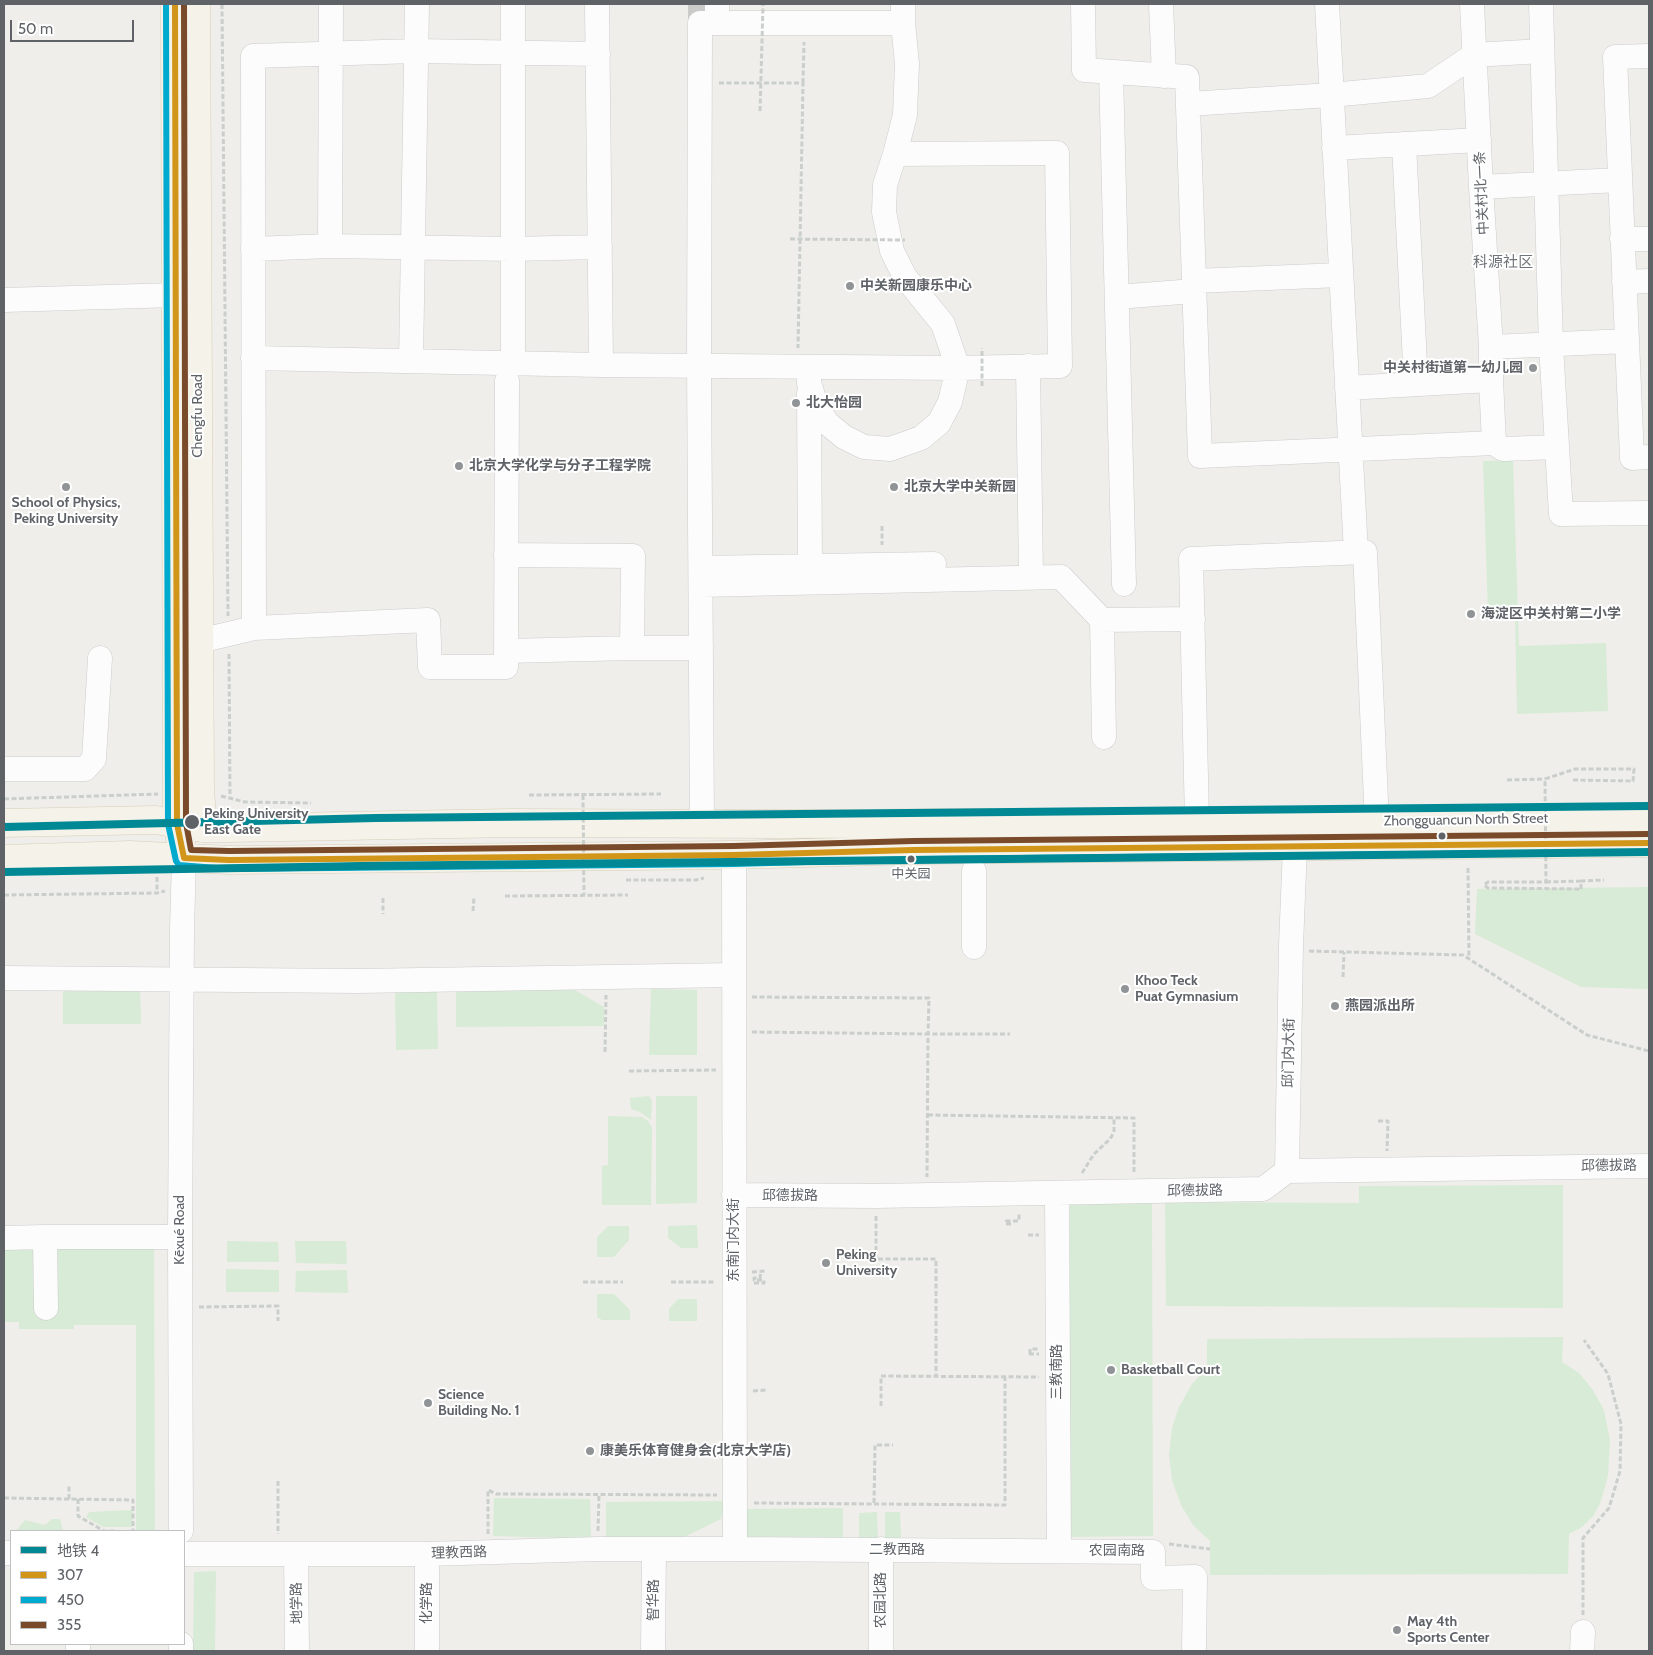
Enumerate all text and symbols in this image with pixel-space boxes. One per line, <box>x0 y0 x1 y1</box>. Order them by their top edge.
scale bar <box>12 10 136 42</box>
text: 50 m <box>18 20 53 38</box>
street label: 中关村北一条 <box>1471 151 1493 235</box>
district label: 科源社区 <box>1473 254 1533 272</box>
place label: 中关新园康乐中心 <box>860 278 972 294</box>
marker: 中关新园康乐中心 <box>844 280 856 292</box>
place label: 中关村街道第一幼儿园 <box>1383 360 1523 376</box>
marker: 中关村街道第一幼儿园 <box>1527 362 1539 374</box>
street label: Chengfu Road <box>190 374 206 458</box>
place label: 北大怡园 <box>806 395 862 411</box>
marker: 北大怡园 <box>790 397 802 409</box>
place label: 北京大学化学与分子工程学院 <box>469 458 651 474</box>
marker: 北京大学化学与分子工程学院 <box>453 460 465 472</box>
place label: 北京大学中关新园 <box>904 479 1016 495</box>
marker: School of Physics, Peking University <box>60 481 72 493</box>
marker: 北京大学中关新园 <box>888 481 900 493</box>
place label: School of Physics, Peking University <box>12 495 120 528</box>
place label: 海淀区中关村第二小学 <box>1481 606 1621 622</box>
marker: 海淀区中关村第二小学 <box>1465 608 1477 620</box>
place label: Peking University East Gate <box>204 806 309 839</box>
street label: Zhongguancun North Street <box>1384 810 1548 830</box>
marker: Peking University East Gate <box>183 813 201 831</box>
unlabelled marker <box>1437 831 1447 841</box>
marker: 中关园 <box>906 854 916 864</box>
place label: 中关园 <box>892 866 930 882</box>
place label: Khoo Teck Puat Gymnasium <box>1135 973 1239 1006</box>
marker: Khoo Teck Puat Gymnasium <box>1119 983 1131 995</box>
place label: 燕园派出所 <box>1345 998 1415 1014</box>
marker: 燕园派出所 <box>1329 1000 1341 1012</box>
street label: 邱门内大街 <box>1280 1018 1298 1088</box>
street label: 邱德拔路 <box>1581 1157 1637 1175</box>
street label: 邱德拔路 <box>1167 1182 1223 1200</box>
street label: 邱德拔路 <box>762 1188 818 1204</box>
street label: Kēxué Road <box>172 1195 188 1265</box>
street label: 东南门内大街 <box>726 1198 742 1282</box>
place label: Peking University <box>836 1247 897 1280</box>
marker: Peking University <box>820 1257 832 1269</box>
street label: 三教南路 <box>1049 1344 1065 1400</box>
place label: Basketball Court <box>1121 1362 1220 1378</box>
marker: Basketball Court <box>1105 1364 1117 1376</box>
place label: Science Building No. 1 <box>438 1387 520 1420</box>
marker: Science Building No. 1 <box>422 1397 434 1409</box>
place label: 康美乐体育健身会(北京大学店) <box>600 1443 791 1459</box>
marker: 康美乐体育健身会(北京大学店) <box>584 1445 596 1457</box>
legend <box>10 1530 185 1645</box>
text: 地铁 4 <box>57 1542 99 1560</box>
street label: 二教西路 <box>869 1542 925 1558</box>
street label: 农园南路 <box>1089 1543 1145 1559</box>
street label: 理教西路 <box>431 1544 487 1562</box>
text: 307 <box>57 1566 83 1584</box>
street label: 农园北路 <box>873 1572 889 1628</box>
street label: 智华路 <box>646 1579 662 1621</box>
street label: 地学路 <box>288 1582 306 1624</box>
street label: 化学路 <box>419 1582 435 1624</box>
text: 450 <box>57 1591 84 1609</box>
place label: May 4th Sports Center <box>1407 1614 1489 1646</box>
text: 355 <box>57 1616 81 1634</box>
marker: May 4th Sports Center <box>1391 1624 1403 1636</box>

